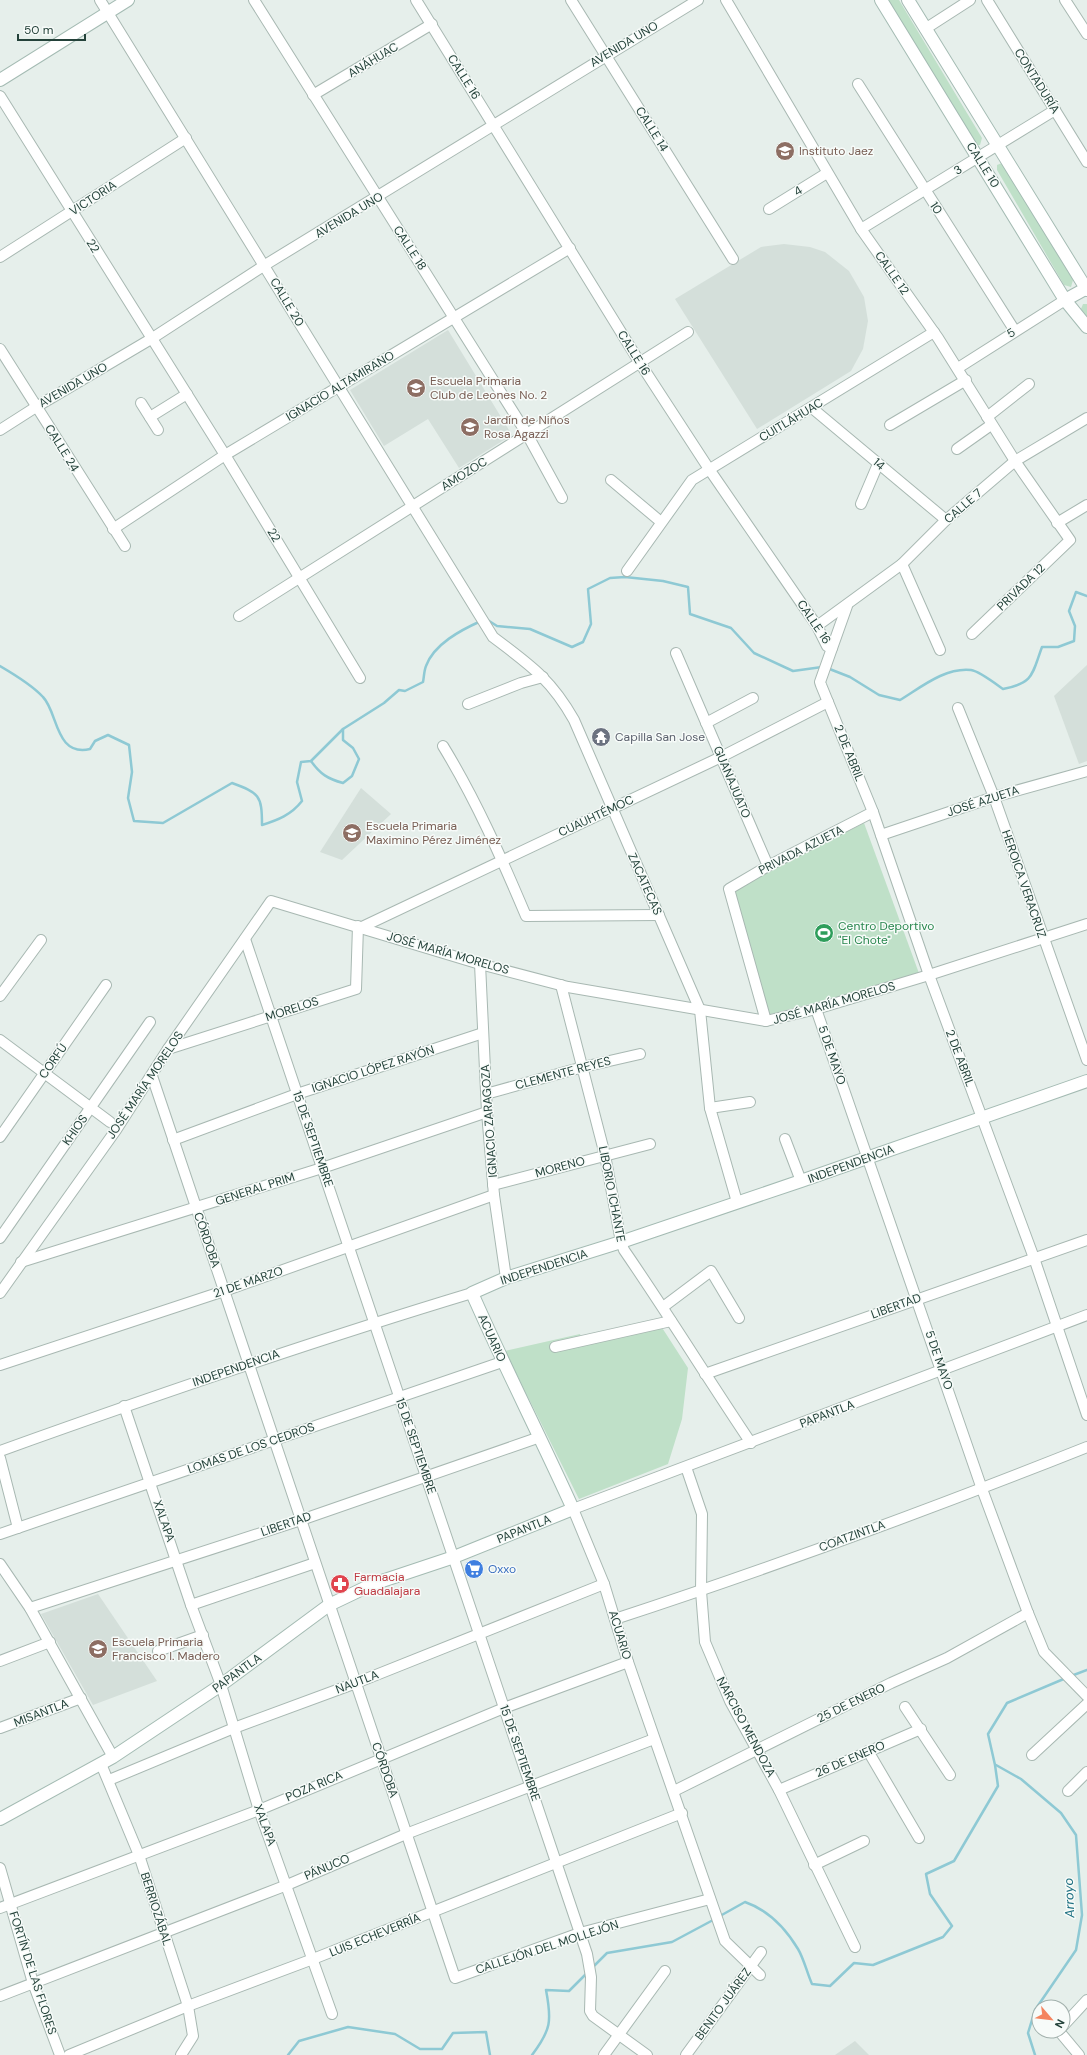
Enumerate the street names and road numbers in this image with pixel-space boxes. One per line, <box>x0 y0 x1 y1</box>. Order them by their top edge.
street label: AVENIDA UNO <box>587 17 661 71</box>
street label: ANÁHUAC <box>345 39 401 81</box>
street label: CONTADURÍA <box>1011 45 1063 117</box>
street label: CALLE 16 <box>444 51 484 103</box>
street label: CALLE 14 <box>632 104 672 154</box>
street label: CALLE 10 <box>963 139 1003 191</box>
street label: 3 <box>951 161 965 179</box>
street label: VICTORIA <box>67 177 119 219</box>
street label: 4 <box>791 182 805 200</box>
street label: AVENIDA UNO <box>312 188 386 242</box>
street label: 10 <box>926 199 946 217</box>
street label: CALLE 18 <box>390 223 430 273</box>
street label: 22 <box>83 236 103 256</box>
street label: CALLE 12 <box>871 248 913 298</box>
street label: CALLE 20 <box>266 275 308 329</box>
street label: 5 <box>1004 324 1018 342</box>
street label: CALLE 16 <box>614 327 654 379</box>
street label: IGNACIO ALTAMIRANO <box>283 347 397 425</box>
street label: AVENIDA UNO <box>36 359 110 411</box>
street label: CUITLÁHUAC <box>756 394 826 445</box>
street label: CALLE 24 <box>41 421 83 475</box>
street label: AMOZOC <box>438 453 490 494</box>
street label: 14 <box>870 454 888 474</box>
street label: CALLE 7 <box>941 485 985 527</box>
street label: 22 <box>264 525 284 545</box>
street label: PRIVADA 12 <box>993 560 1049 614</box>
street label: CALLE 16 <box>793 597 835 647</box>
street label: 2 DE ABRIL <box>830 722 868 784</box>
street label: GUANAJUATO <box>710 743 754 821</box>
street label: JOSÉ AZUETA <box>945 782 1021 820</box>
street label: CUAUHTÉMOC <box>556 791 637 840</box>
street label: PRIVADA AZUETA <box>756 822 846 878</box>
street label: HEROICA VERACRUZ <box>998 828 1050 940</box>
street label: ZACATECAS <box>624 850 666 918</box>
street label: JOSÉ MARÍA MORELOS <box>385 928 511 978</box>
street label: JOSÉ MARÍA MORELOS <box>771 978 897 1028</box>
street label: MORELOS <box>263 993 321 1025</box>
street label: 5 DE MAYO <box>814 1023 850 1087</box>
street label: 2 DE ABRIL <box>942 1027 978 1089</box>
street label: JOSÉ MARÍA MORELOS <box>103 1028 187 1142</box>
street label: CORFÚ <box>35 1040 71 1082</box>
street label: IGNACIO LÓPEZ RAYÓN <box>310 1042 436 1096</box>
street label: CLEMENTE REYES <box>514 1053 613 1093</box>
street label: IGNACIO ZARAGOZA <box>477 1064 501 1178</box>
street label: 15 DE SEPTIEMBRE <box>289 1089 337 1189</box>
street label: KHIOS <box>59 1111 91 1149</box>
street label: INDEPENDENCIA <box>806 1141 896 1187</box>
street label: LIBORIO ICHANTE <box>595 1145 629 1244</box>
street label: MORENO <box>533 1153 587 1181</box>
street label: GENERAL PRIM <box>213 1169 297 1209</box>
street label: CÓRDOBA <box>190 1210 224 1270</box>
street label: INDEPENDENCIA <box>498 1245 590 1289</box>
street label: 21 DE MARZO <box>211 1263 285 1301</box>
street label: LIBERTAD <box>869 1290 923 1322</box>
street label: ACUARIO <box>474 1312 510 1364</box>
street label: 5 DE MAYO <box>921 1328 957 1392</box>
street label: INDEPENDENCIA <box>190 1346 282 1390</box>
street label: 15 DE SEPTIEMBRE <box>392 1396 440 1496</box>
street label: PAPANTLA <box>797 1396 857 1432</box>
street label: LOMAS DE LOS CEDROS <box>185 1419 317 1477</box>
street label: XALAPA <box>149 1498 179 1544</box>
street label: LIBERTAD <box>259 1508 313 1540</box>
street label: PAPANTLA <box>495 1511 553 1547</box>
street label: COATZINTLA <box>817 1517 887 1555</box>
street label: ACUARIO <box>605 1608 635 1662</box>
street label: PAPANTLA <box>209 1650 265 1696</box>
street label: NAUTLA <box>333 1666 381 1697</box>
street label: NARCISO MENDOZA <box>713 1674 779 1780</box>
street label: 25 DE ENERO <box>814 1680 888 1726</box>
street label: MISANTLA <box>11 1695 71 1731</box>
street label: 15 DE SEPTIEMBRE <box>496 1703 544 1803</box>
street label: 26 DE ENERO <box>813 1737 887 1781</box>
street label: CÓRDOBA <box>368 1740 402 1800</box>
street label: POZA RICA <box>283 1767 345 1805</box>
street label: XALAPA <box>250 1802 280 1848</box>
street label: PÁNUCO <box>302 1850 352 1884</box>
street label: BERRIOZÁBAL <box>137 1870 175 1948</box>
street label: FORTÍN DE LAS FLORES <box>6 1909 60 2037</box>
street label: LUIS ECHEVERRÍA <box>327 1909 423 1961</box>
street label: CALLEJÓN DEL MOLLEJÓN <box>473 1916 621 1978</box>
street label: BENITO JUÁREZ <box>691 1965 755 2043</box>

